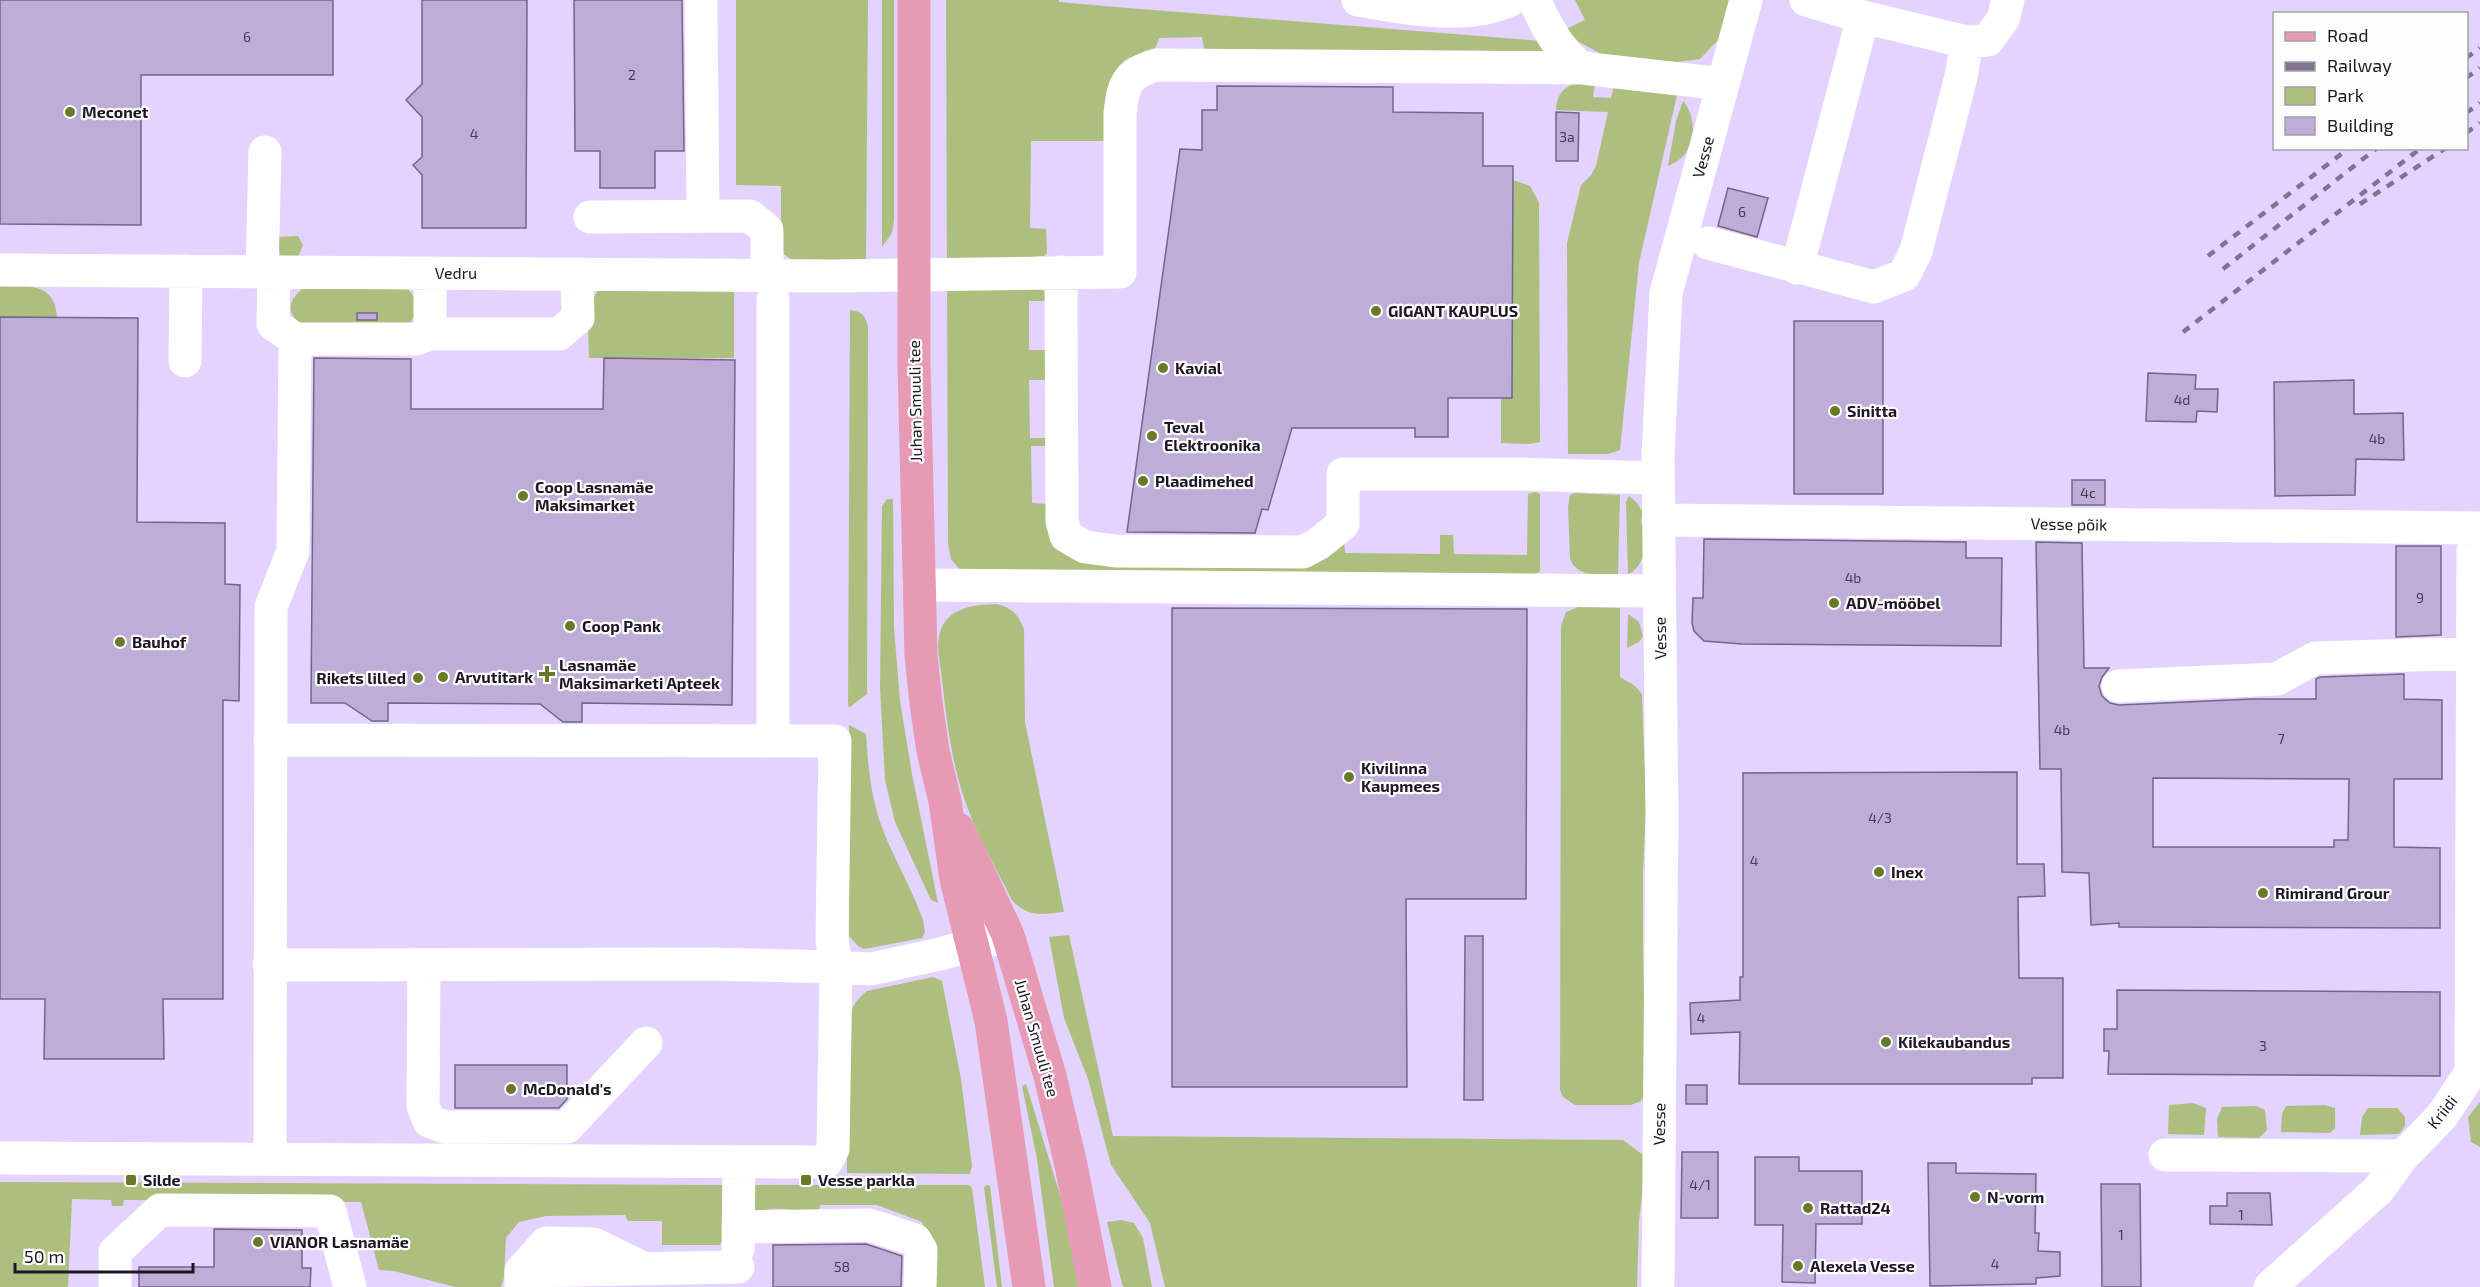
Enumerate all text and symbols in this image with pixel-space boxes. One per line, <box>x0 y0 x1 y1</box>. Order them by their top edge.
legend <box>2273 12 2468 150</box>
text: Road <box>2327 24 2368 46</box>
house number: 6 <box>243 28 251 45</box>
text: Railway <box>2327 54 2392 76</box>
house number: 2 <box>628 66 636 83</box>
text: Park <box>2327 84 2364 106</box>
place label: Meconet <box>82 102 149 121</box>
marker: Meconet <box>63 105 77 119</box>
text: Building <box>2327 114 2394 136</box>
house number: 4 <box>470 125 478 142</box>
house number: 3a <box>1559 128 1575 145</box>
street label: Vesse <box>1688 134 1717 180</box>
house number: 6 <box>1738 203 1746 220</box>
street label: Vedru <box>435 263 477 282</box>
place label: GIGANT KAUPLUS <box>1388 301 1518 320</box>
marker: GIGANT KAUPLUS <box>1369 304 1383 318</box>
street label: Juhan Smuuli tee <box>904 340 925 462</box>
place label: Kavial <box>1175 358 1223 377</box>
marker: Kavial <box>1156 361 1170 375</box>
house number: 4d <box>2174 391 2190 408</box>
place label: Sinitta <box>1847 401 1897 420</box>
marker: Sinitta <box>1828 404 1842 418</box>
place label: Teval Elektroonika <box>1164 417 1261 454</box>
marker: Teval Elektroonika <box>1145 429 1159 443</box>
house number: 4b <box>2369 430 2385 447</box>
place label: Plaadimehed <box>1155 471 1254 490</box>
marker: Plaadimehed <box>1136 474 1150 488</box>
place label: Coop Lasnamäe Maksimarket <box>535 477 654 514</box>
house number: 4c <box>2080 484 2096 501</box>
marker: Coop Lasnamäe Maksimarket <box>516 489 530 503</box>
street label: Vesse põik <box>2031 513 2107 534</box>
house number: 4b <box>1845 569 1861 586</box>
house number: 9 <box>2416 589 2424 606</box>
place label: ADV-mööbel <box>1846 593 1941 612</box>
marker: ADV-mööbel <box>1827 596 1841 610</box>
place label: Coop Pank <box>582 616 661 635</box>
street label: Vesse <box>1650 617 1669 659</box>
marker: Coop Pank <box>563 619 577 633</box>
place label: Bauhof <box>132 632 187 651</box>
marker: Bauhof <box>113 635 127 649</box>
place label: Lasnamäe Maksimarketi Apteek <box>559 655 720 692</box>
place label: Arvutitark <box>455 667 533 686</box>
marker: Lasnamäe Maksimarketi Apteek <box>540 667 554 681</box>
place label: Rikets lilled <box>316 668 406 687</box>
marker: Arvutitark <box>436 670 450 684</box>
marker: Rikets lilled <box>411 671 425 685</box>
house number: 4b <box>2054 721 2070 738</box>
house number: 7 <box>2277 730 2285 747</box>
place label: Kivilinna Kaupmees <box>1361 758 1440 795</box>
marker: Kivilinna Kaupmees <box>1342 770 1356 784</box>
house number: 4/3 <box>1868 809 1892 826</box>
house number: 4 <box>1750 852 1758 869</box>
place label: Inex <box>1891 862 1923 881</box>
marker: Inex <box>1872 865 1886 879</box>
place label: Rimirand Grour <box>2275 883 2390 902</box>
marker: Rimirand Grour <box>2256 886 2270 900</box>
street label: Juhan Smuuli tee <box>1012 977 1063 1099</box>
house number: 4 <box>1697 1009 1705 1026</box>
place label: Kilekaubandus <box>1898 1032 2010 1051</box>
marker: Kilekaubandus <box>1879 1035 1893 1049</box>
house number: 3 <box>2259 1037 2267 1054</box>
place label: McDonald's <box>523 1079 612 1098</box>
marker: McDonald's <box>504 1082 518 1096</box>
street label: Kriidi <box>2423 1091 2460 1132</box>
street label: Vesse <box>1649 1103 1668 1145</box>
place label: Silde <box>143 1170 181 1189</box>
place label: Vesse parkla <box>818 1170 915 1189</box>
marker: Silde <box>124 1173 138 1187</box>
marker: Vesse parkla <box>799 1173 813 1187</box>
house number: 4/1 <box>1689 1176 1711 1193</box>
place label: N-vorm <box>1987 1187 2044 1206</box>
marker: N-vorm <box>1968 1190 1982 1204</box>
place label: Rattad24 <box>1820 1198 1891 1217</box>
marker: Rattad24 <box>1801 1201 1815 1215</box>
house number: 1 <box>2238 1206 2244 1223</box>
house number: 1 <box>2118 1226 2124 1243</box>
place label: VIANOR Lasnamäe <box>270 1232 409 1251</box>
marker: VIANOR Lasnamäe <box>251 1235 265 1249</box>
scale bar <box>15 1236 194 1274</box>
text: 50 m <box>24 1245 64 1267</box>
house number: 4 <box>1991 1255 1999 1272</box>
place label: Alexela Vesse <box>1810 1256 1915 1275</box>
house number: 58 <box>834 1258 850 1275</box>
marker: Alexela Vesse <box>1791 1259 1805 1273</box>

